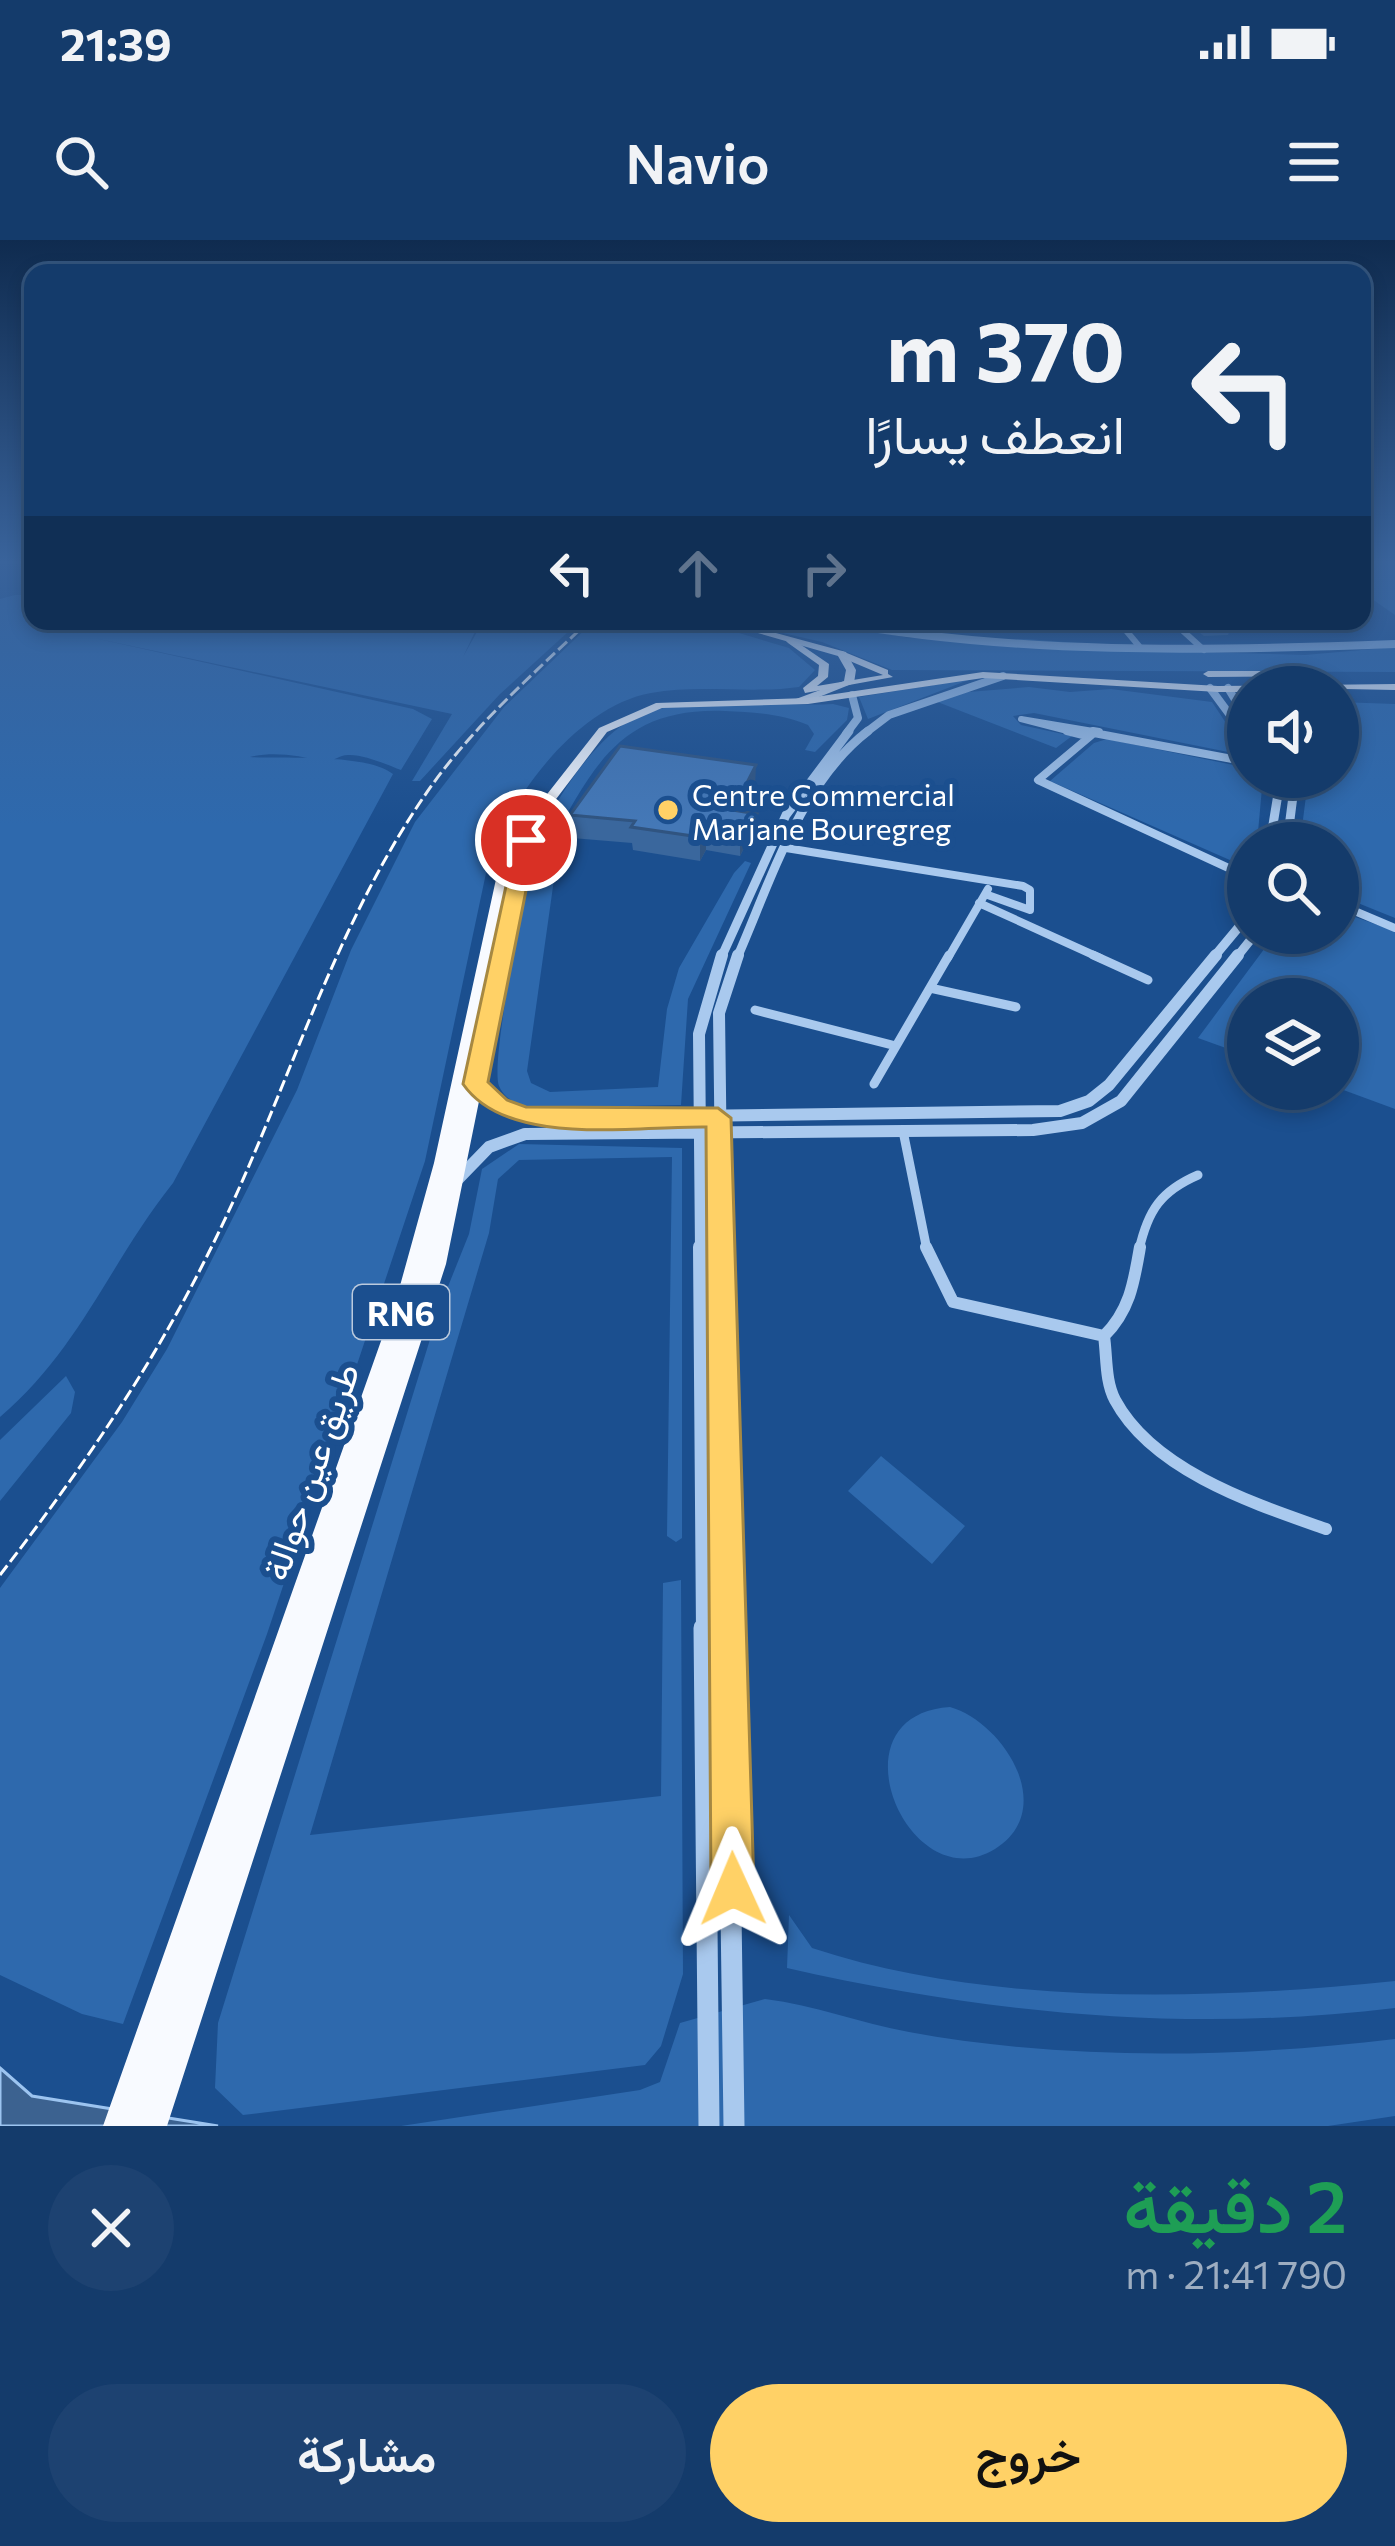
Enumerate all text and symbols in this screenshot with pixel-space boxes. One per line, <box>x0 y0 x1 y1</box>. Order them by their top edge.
text: 21:39 <box>60 15 172 70</box>
icon: search <box>48 129 114 195</box>
text: Navio <box>625 129 770 195</box>
icon: menu <box>1281 129 1347 195</box>
text: 370 m <box>886 297 1125 399</box>
icon: left <box>1167 312 1323 468</box>
text: انعطف يسارًا <box>865 399 1125 465</box>
icon: left <box>539 540 605 606</box>
icon: ahead <box>665 540 731 606</box>
icon: right <box>791 540 857 606</box>
map controls <box>1227 666 1359 1110</box>
button: sound <box>1227 666 1359 798</box>
place label: Centre Commercial Marjane Bouregreg <box>692 775 955 846</box>
pin <box>475 789 577 891</box>
marker: Centre Commercial Marjane Bouregreg <box>655 797 681 823</box>
icon: arrive <box>493 807 559 873</box>
button: search <box>1227 822 1359 954</box>
button: layers <box>1227 978 1359 1110</box>
road number: RN6 <box>353 1285 449 1339</box>
street label: طريق عين حوالة <box>251 1357 370 1586</box>
position arrow <box>670 1826 796 1952</box>
text: 2 دقيقة <box>1124 2160 1347 2248</box>
button: close <box>48 2165 174 2291</box>
text: 790 m · 21:41 <box>1125 2249 1347 2297</box>
button: مشاركة <box>48 2384 686 2522</box>
button: خروج <box>710 2384 1347 2522</box>

